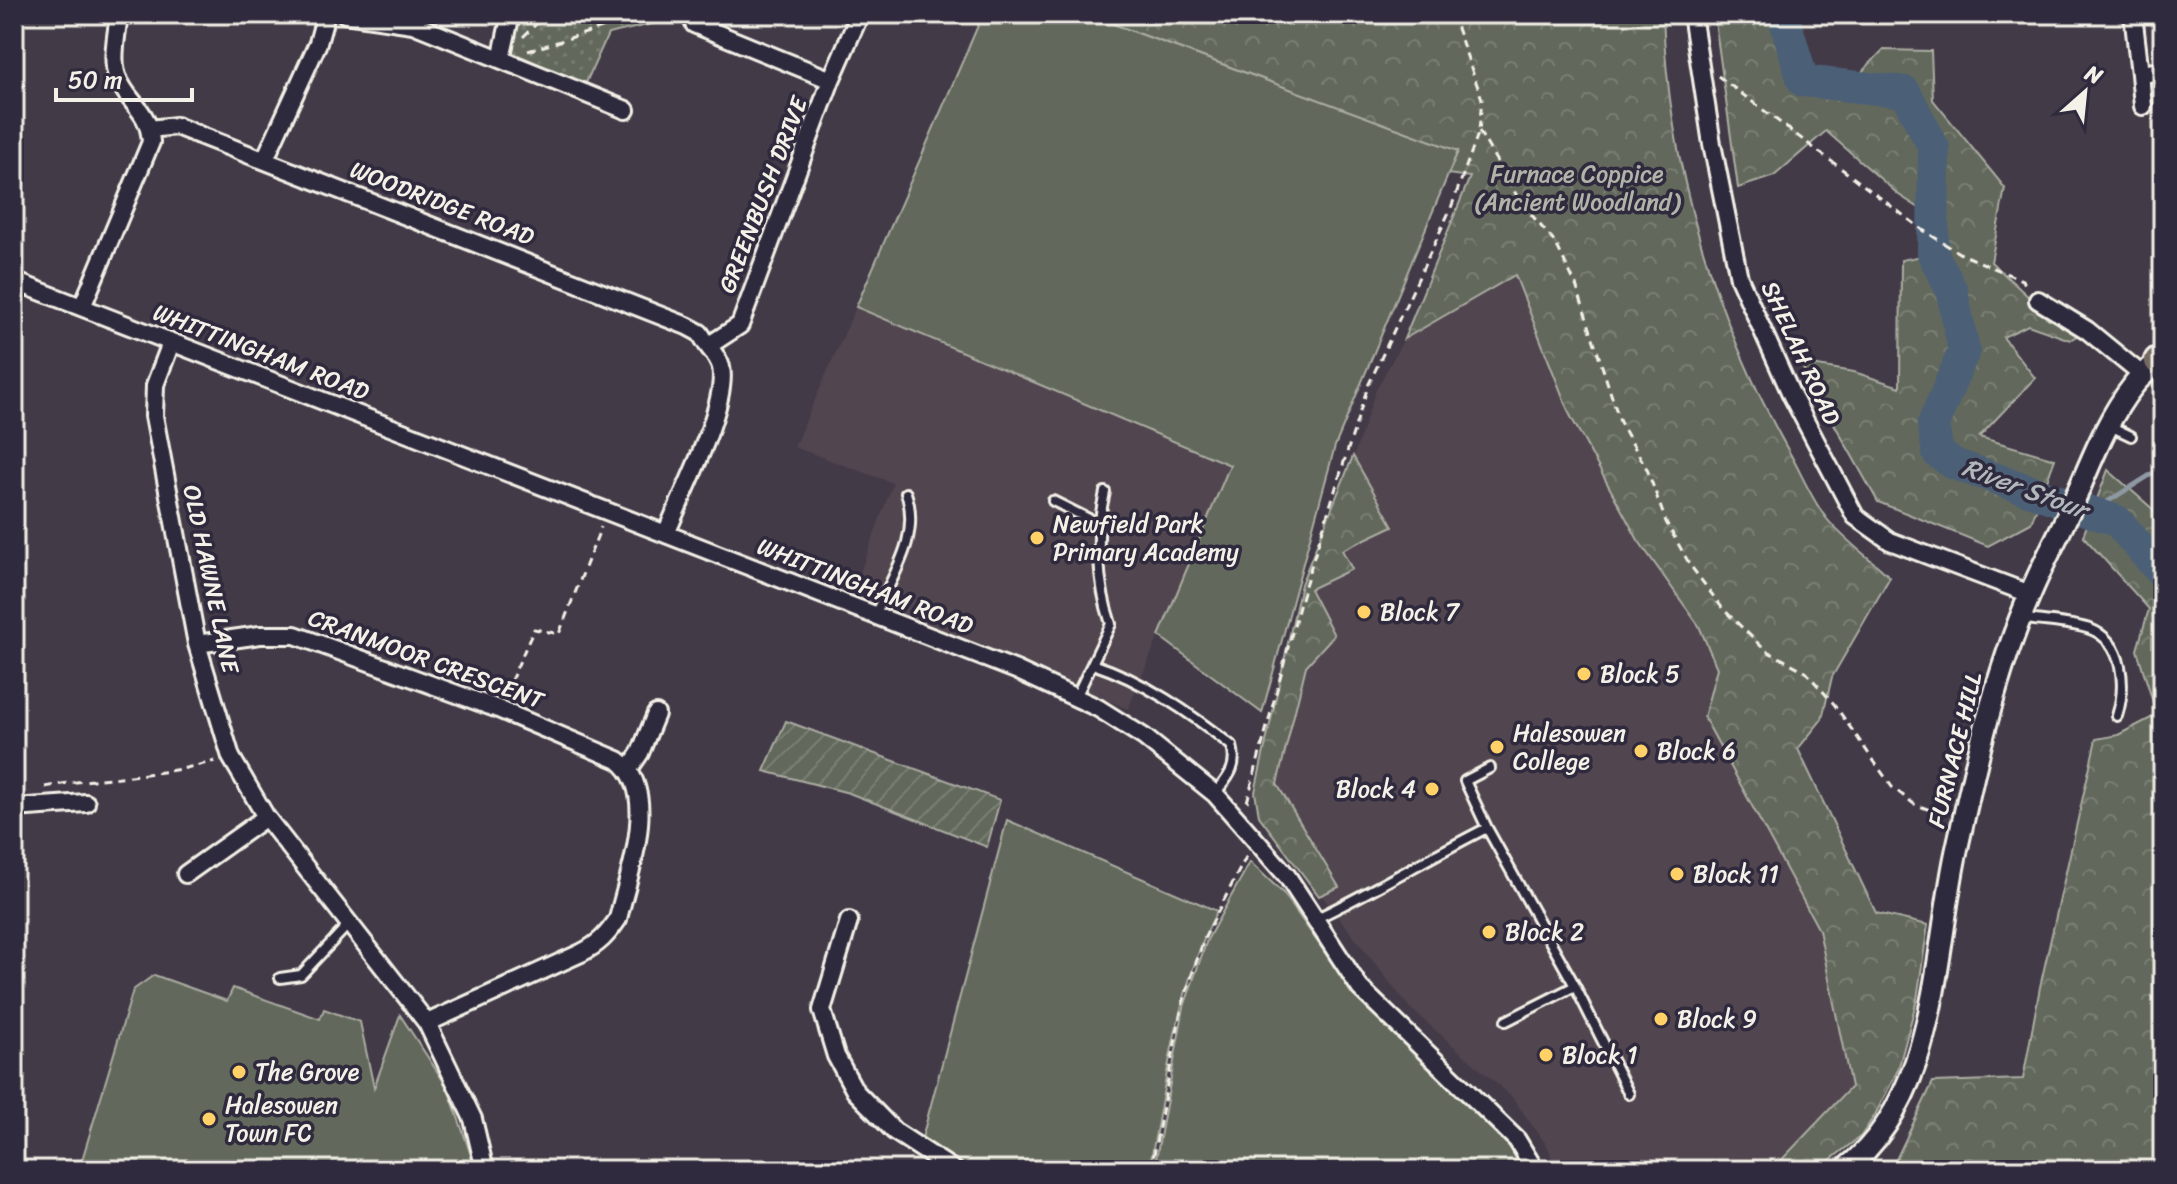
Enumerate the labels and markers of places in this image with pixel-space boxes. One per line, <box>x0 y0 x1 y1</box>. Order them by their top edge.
place label: Newfield Park Primary Academy <box>1053 503 1239 573</box>
marker: Newfield Park Primary Academy <box>1028 529 1046 547</box>
place label: Block 7 <box>1380 591 1460 633</box>
marker: Block 7 <box>1355 603 1373 621</box>
place label: Block 5 <box>1600 653 1680 695</box>
marker: Block 5 <box>1575 665 1593 683</box>
place label: Halesowen College <box>1513 712 1626 782</box>
place label: Block 6 <box>1657 730 1736 772</box>
marker: Halesowen College <box>1488 738 1506 756</box>
marker: Block 6 <box>1632 742 1650 760</box>
place label: Block 4 <box>1336 768 1416 810</box>
marker: Block 4 <box>1423 780 1441 798</box>
place label: Block 11 <box>1693 853 1779 895</box>
marker: Block 11 <box>1668 865 1686 883</box>
place label: Block 2 <box>1505 911 1584 953</box>
marker: Block 2 <box>1480 923 1498 941</box>
place label: Block 9 <box>1677 998 1757 1040</box>
marker: Block 9 <box>1652 1010 1670 1028</box>
place label: Block 1 <box>1562 1034 1637 1076</box>
marker: Block 1 <box>1537 1046 1555 1064</box>
place label: The Grove <box>255 1051 360 1093</box>
marker: The Grove <box>230 1063 248 1081</box>
place label: Halesowen Town FC <box>225 1084 338 1154</box>
marker: Halesowen Town FC <box>200 1110 218 1128</box>

